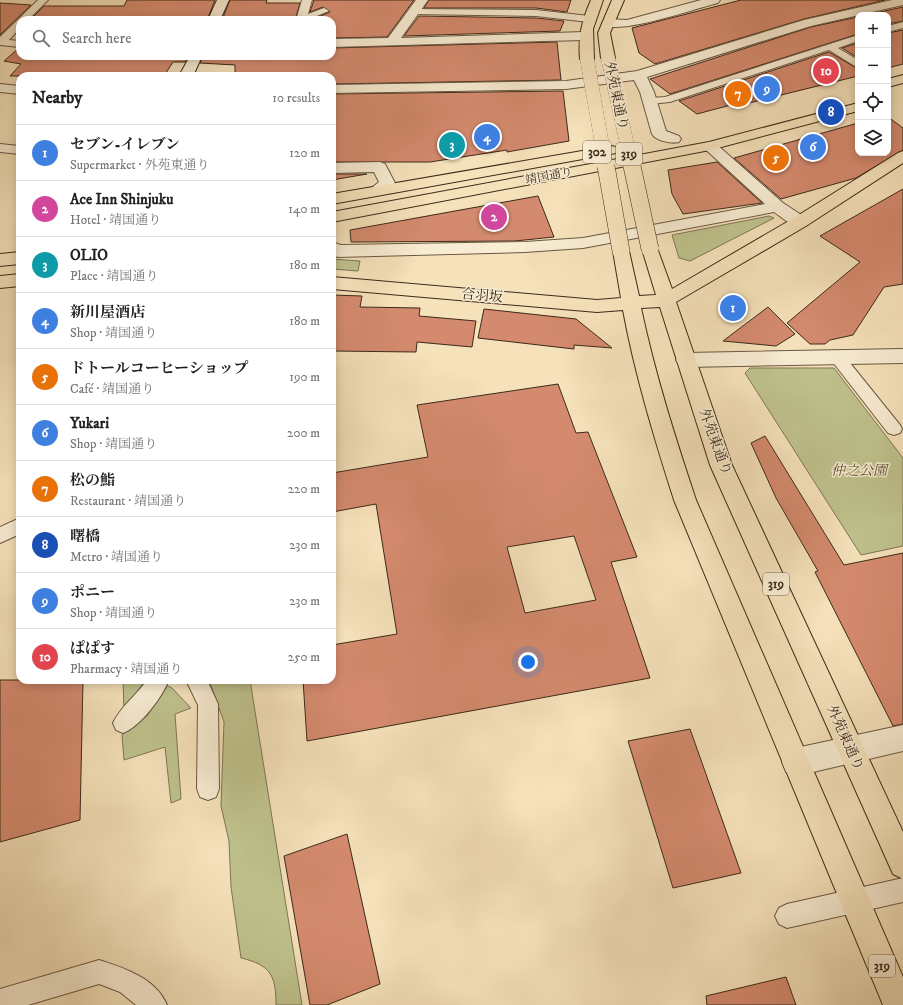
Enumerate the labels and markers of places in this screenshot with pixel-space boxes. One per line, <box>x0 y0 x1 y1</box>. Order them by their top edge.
pin: 10 <box>813 56 839 86</box>
pin: 9 <box>754 74 780 104</box>
pin: 7 <box>725 79 751 109</box>
pin: 8 <box>818 97 844 127</box>
pin: 4 <box>474 122 500 152</box>
pin: 3 <box>439 130 465 160</box>
pin: 6 <box>800 132 826 162</box>
pin: 5 <box>763 143 789 173</box>
pin: 2 <box>481 202 507 232</box>
pin: 1 <box>720 293 746 323</box>

